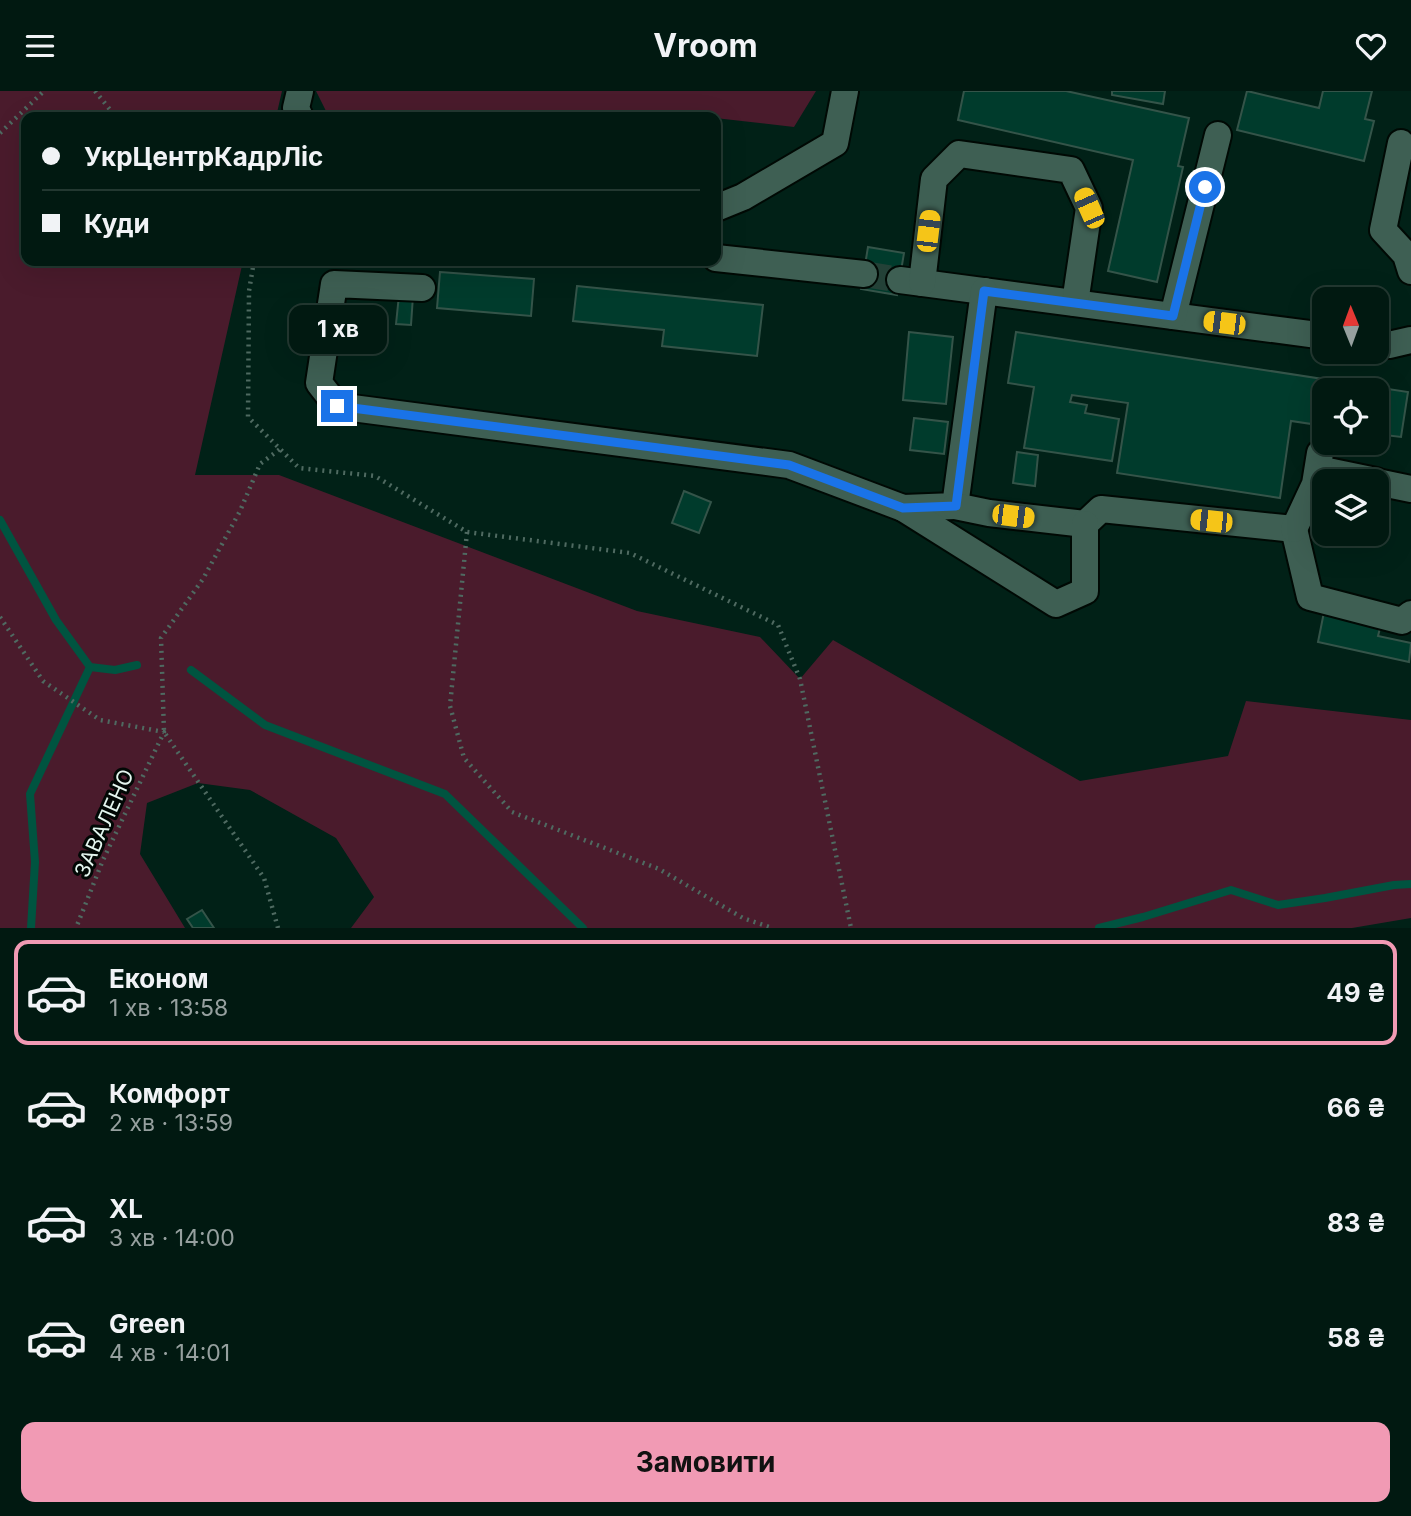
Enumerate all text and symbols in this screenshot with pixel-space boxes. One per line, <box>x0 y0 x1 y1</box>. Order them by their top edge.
text: Vroom <box>653 26 758 65</box>
icon: menu <box>21 27 59 65</box>
icon: heart <box>1352 27 1390 65</box>
text: УкрЦентрКадрЛіс <box>84 141 323 172</box>
route start <box>1189 171 1221 203</box>
car <box>1071 185 1108 231</box>
text: Куди <box>84 208 150 239</box>
car <box>916 209 941 253</box>
north arrow <box>1312 287 1390 364</box>
map controls <box>1312 287 1389 546</box>
callout: 1 хв <box>288 305 386 353</box>
car <box>1202 310 1247 336</box>
text: 1 хв <box>317 315 359 343</box>
button: locate <box>1312 378 1389 455</box>
route end <box>321 390 353 422</box>
button: layers <box>1312 469 1389 546</box>
car <box>991 503 1036 529</box>
car <box>1190 508 1233 534</box>
street label: ЗАВАЛЕНО <box>69 765 139 881</box>
icon: car <box>25 961 88 1024</box>
text: Економ <box>109 963 209 994</box>
text: 49 ₴ <box>1326 977 1386 1008</box>
text: 1 хв · 13:58 <box>109 994 228 1022</box>
icon: car <box>25 1076 88 1139</box>
text: Комфорт <box>109 1078 230 1109</box>
text: 66 ₴ <box>1327 1092 1386 1123</box>
text: 2 хв · 13:59 <box>109 1109 233 1137</box>
icon: car <box>25 1191 88 1254</box>
text: XL <box>109 1193 143 1224</box>
text: 83 ₴ <box>1327 1207 1386 1238</box>
text: 3 хв · 14:00 <box>109 1224 235 1252</box>
icon: car <box>25 1306 88 1369</box>
text: Green <box>109 1308 186 1339</box>
text: 58 ₴ <box>1327 1322 1386 1353</box>
text: 4 хв · 14:01 <box>109 1339 230 1367</box>
button: Замовити <box>21 1422 1390 1502</box>

